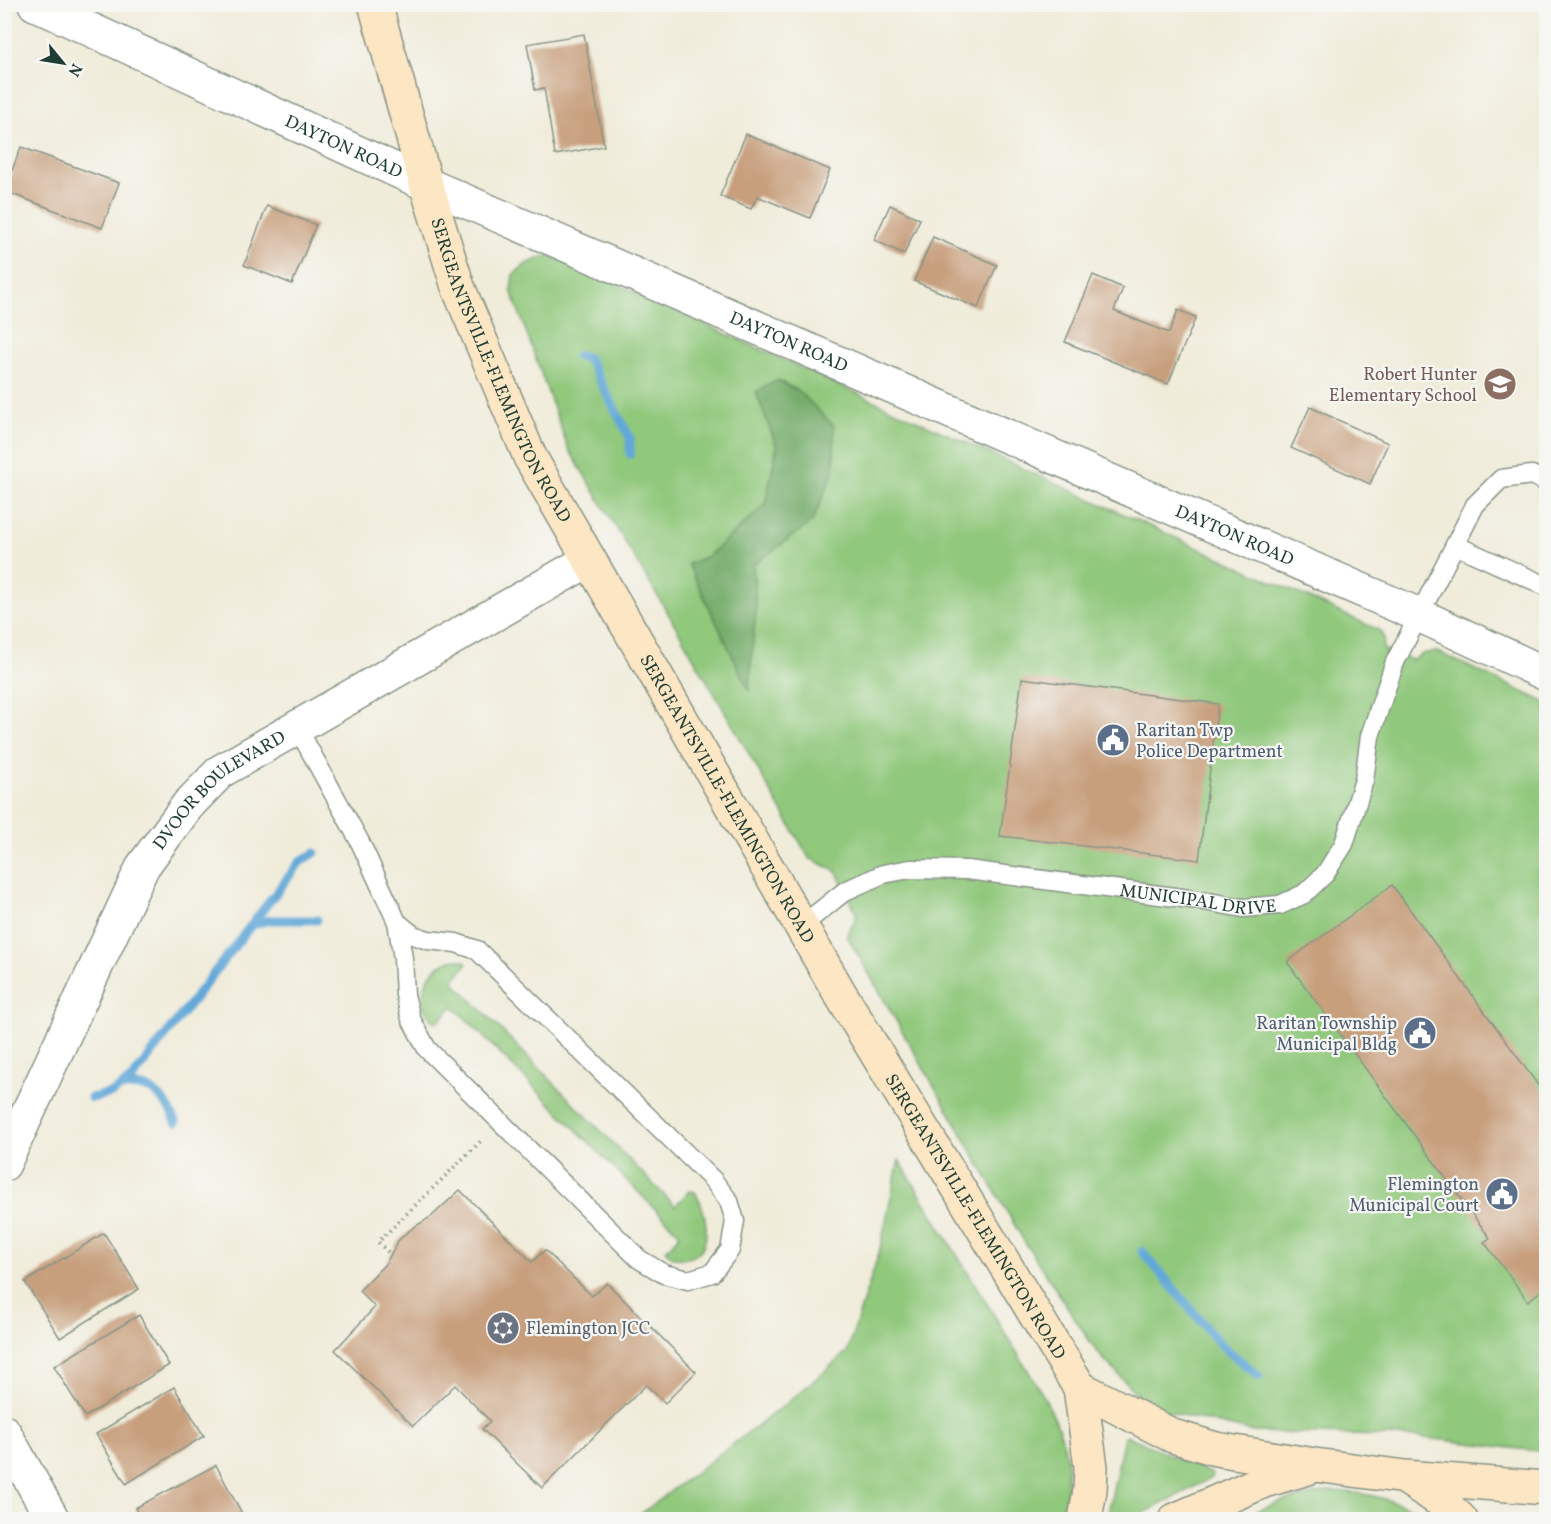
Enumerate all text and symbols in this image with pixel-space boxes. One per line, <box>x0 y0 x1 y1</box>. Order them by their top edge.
north arrow <box>33 33 93 93</box>
text: N <box>62 59 87 80</box>
street label: DAYTON ROAD <box>280 110 406 185</box>
street label: SERGEANTSVILLE-FLEMINGTON ROAD <box>423 215 576 528</box>
street label: DAYTON ROAD <box>725 306 851 380</box>
place label: Robert Hunter Elementary School <box>1329 363 1477 409</box>
school or university icon: Robert Hunter Elementary School <box>1482 366 1518 402</box>
street label: DAYTON ROAD <box>1171 500 1297 573</box>
street label: SERGEANTSVILLE-FLEMINGTON ROAD <box>633 650 819 948</box>
place label: Raritan Twp Police Department <box>1136 719 1283 765</box>
public building icon: Raritan Twp Police Department <box>1095 722 1131 758</box>
street label: DVOOR BOULEVARD <box>148 726 291 856</box>
street label: MUNICIPAL DRIVE <box>1118 879 1278 922</box>
place label: Raritan Township Municipal Bldg <box>1256 1012 1397 1058</box>
public building icon: Raritan Township Municipal Bldg <box>1402 1015 1438 1051</box>
street label: SERGEANTSVILLE-FLEMINGTON ROAD <box>878 1070 1071 1365</box>
place label: Flemington Municipal Court <box>1349 1173 1479 1219</box>
public building icon: Flemington Municipal Court <box>1484 1176 1520 1212</box>
synagogue icon: Flemington JCC <box>485 1310 521 1346</box>
place label: Flemington JCC <box>526 1317 650 1342</box>

